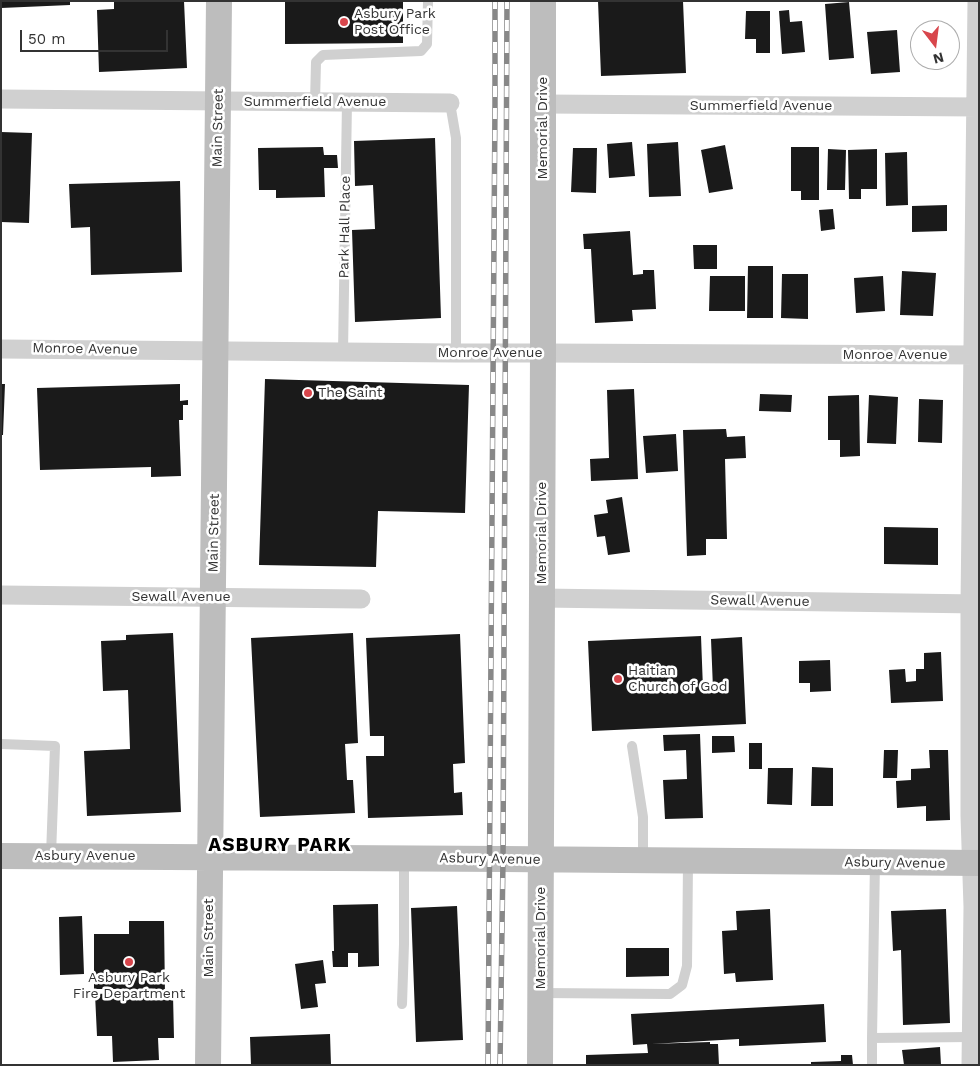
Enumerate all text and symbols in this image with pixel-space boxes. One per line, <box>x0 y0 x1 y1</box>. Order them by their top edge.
place label: Asbury Park Post Office <box>354 6 436 38</box>
marker: Asbury Park Post Office <box>338 16 350 28</box>
scale bar <box>22 20 170 52</box>
north arrow <box>910 20 960 70</box>
text: 50 m <box>28 30 65 48</box>
text: N <box>932 49 946 68</box>
street label: Memorial Drive <box>535 77 551 179</box>
street label: Main Street <box>209 88 227 168</box>
street label: Summerfield Avenue <box>244 94 386 110</box>
street label: Summerfield Avenue <box>690 98 832 114</box>
street label: Park Hall Place <box>336 175 354 279</box>
street label: Monroe Avenue <box>32 340 138 358</box>
street label: Monroe Avenue <box>437 345 543 361</box>
street label: Monroe Avenue <box>842 347 948 363</box>
place label: The Saint <box>318 385 383 401</box>
marker: The Saint <box>302 387 314 399</box>
street label: Memorial Drive <box>534 482 550 584</box>
street label: Main Street <box>205 493 223 573</box>
street label: Sewall Avenue <box>131 589 231 605</box>
street label: Sewall Avenue <box>710 592 810 610</box>
place label: Haitian Church of God <box>628 663 728 696</box>
marker: Haitian Church of God <box>612 673 624 685</box>
district label: ASBURY PARK <box>207 834 353 856</box>
street label: Asbury Avenue <box>34 848 136 864</box>
street label: Asbury Avenue <box>439 850 541 868</box>
street label: Asbury Avenue <box>844 854 946 872</box>
street label: Memorial Drive <box>533 887 549 989</box>
street label: Main Street <box>201 898 217 978</box>
marker: Asbury Park Fire Department <box>123 956 135 968</box>
place label: Asbury Park Fire Department <box>73 970 185 1002</box>

